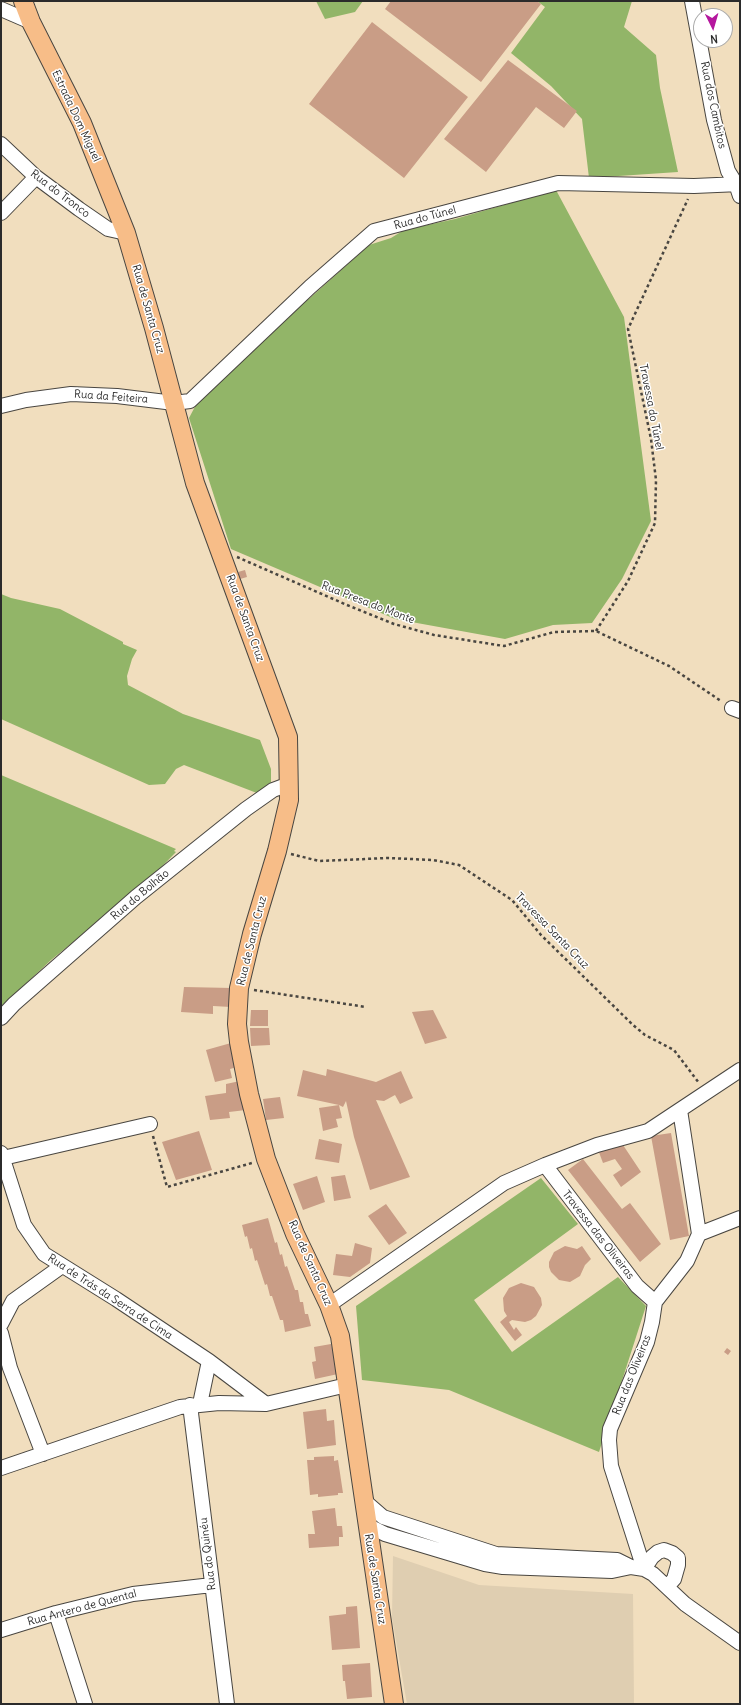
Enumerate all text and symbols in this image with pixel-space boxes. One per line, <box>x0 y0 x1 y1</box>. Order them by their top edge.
north arrow <box>693 8 733 48</box>
text: N <box>710 32 718 46</box>
street label: Rua dos Cambitos <box>697 60 729 150</box>
street label: Estrada Dom Miguel <box>49 68 103 164</box>
street label: Rua do Tronco <box>28 167 92 221</box>
street label: Rua do Túnel <box>393 203 457 233</box>
street label: Rua de Santa Cruz <box>129 263 167 355</box>
street label: Travessa do Túnel <box>636 363 666 451</box>
street label: Rua da Feiteira <box>74 388 148 406</box>
street label: Rua de Santa Cruz <box>223 573 267 663</box>
street label: Rua Presa do Monte <box>319 579 417 627</box>
street label: Rua do Bolhão <box>108 867 172 923</box>
street label: Travessa Santa Cruz <box>512 890 592 972</box>
street label: Rua de Santa Cruz <box>234 895 270 987</box>
street label: Travessa das Oliveiras <box>559 1188 637 1282</box>
street label: Rua de Santa Cruz <box>285 1218 335 1308</box>
street label: Rua de Trás da Serra de Cima <box>45 1252 175 1342</box>
street label: Rua das Oliveiras <box>610 1333 654 1417</box>
street label: Rua do Quinéu <box>197 1517 219 1591</box>
street label: Rua de Santa Cruz <box>361 1533 389 1625</box>
street label: Rua Antero de Quental <box>26 1587 138 1629</box>

